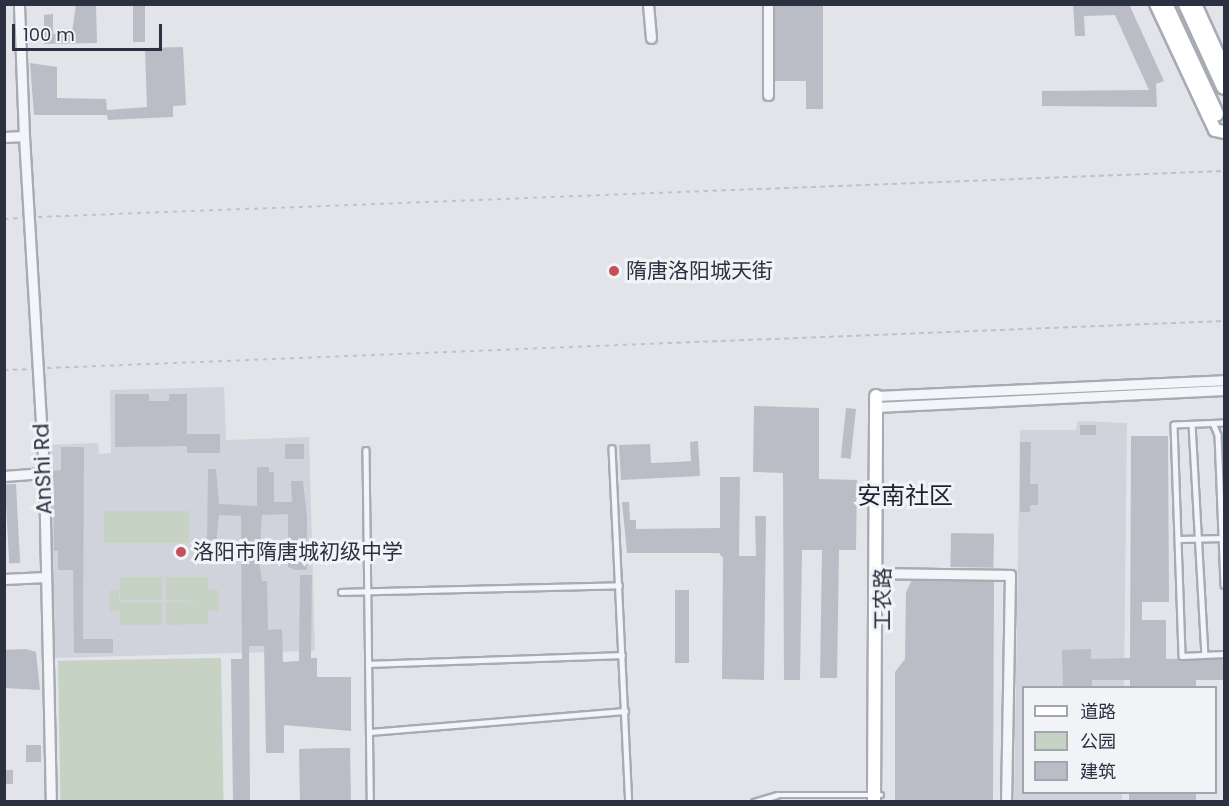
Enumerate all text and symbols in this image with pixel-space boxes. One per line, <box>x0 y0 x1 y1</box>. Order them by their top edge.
scale bar <box>15 12 165 50</box>
text: 100 m <box>23 22 75 47</box>
place label: 隋唐洛阳城天街 <box>626 258 773 284</box>
marker: 隋唐洛阳城天街 <box>607 264 621 278</box>
street label: AnShi Rd <box>29 423 57 515</box>
district label: 安南社区 <box>857 482 953 510</box>
place label: 洛阳市隋唐城初级中学 <box>193 539 403 565</box>
marker: 洛阳市隋唐城初级中学 <box>174 545 188 559</box>
street label: 工农路 <box>870 568 896 630</box>
legend <box>1022 686 1217 794</box>
text: 道路 <box>1080 699 1116 724</box>
text: 公园 <box>1080 729 1116 754</box>
text: 建筑 <box>1080 759 1116 784</box>

